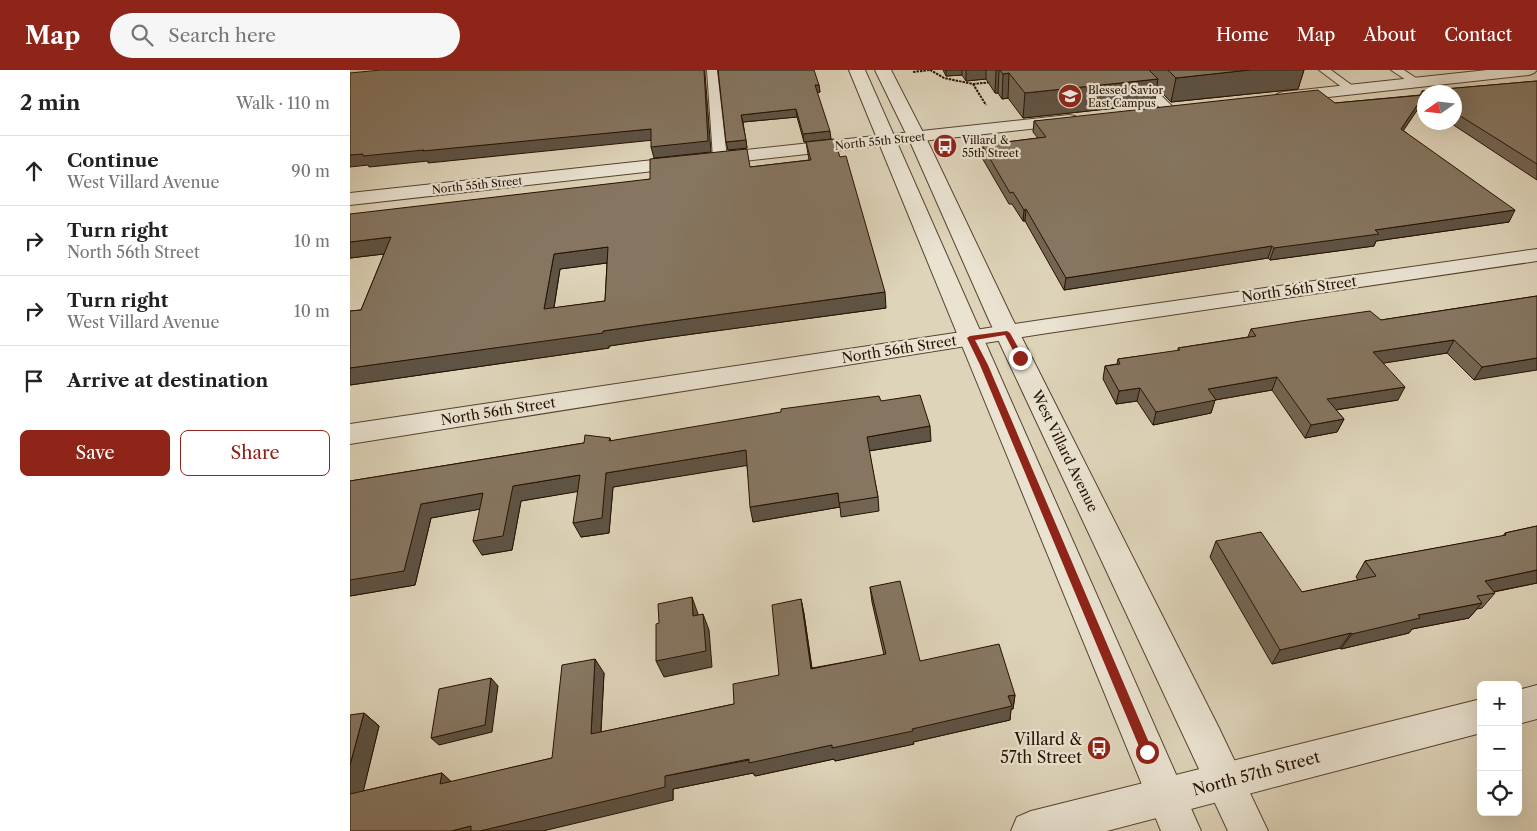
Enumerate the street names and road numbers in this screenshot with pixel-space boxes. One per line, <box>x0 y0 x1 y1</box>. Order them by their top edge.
street label: North 55th Street <box>834 129 926 153</box>
street label: North 55th Street <box>431 173 523 197</box>
street label: North 56th Street <box>1240 272 1358 306</box>
street label: North 56th Street <box>840 331 958 367</box>
street label: West Villard Avenue <box>1027 386 1102 515</box>
street label: North 56th Street <box>439 393 557 429</box>
street label: North 57th Street <box>1190 746 1322 800</box>

